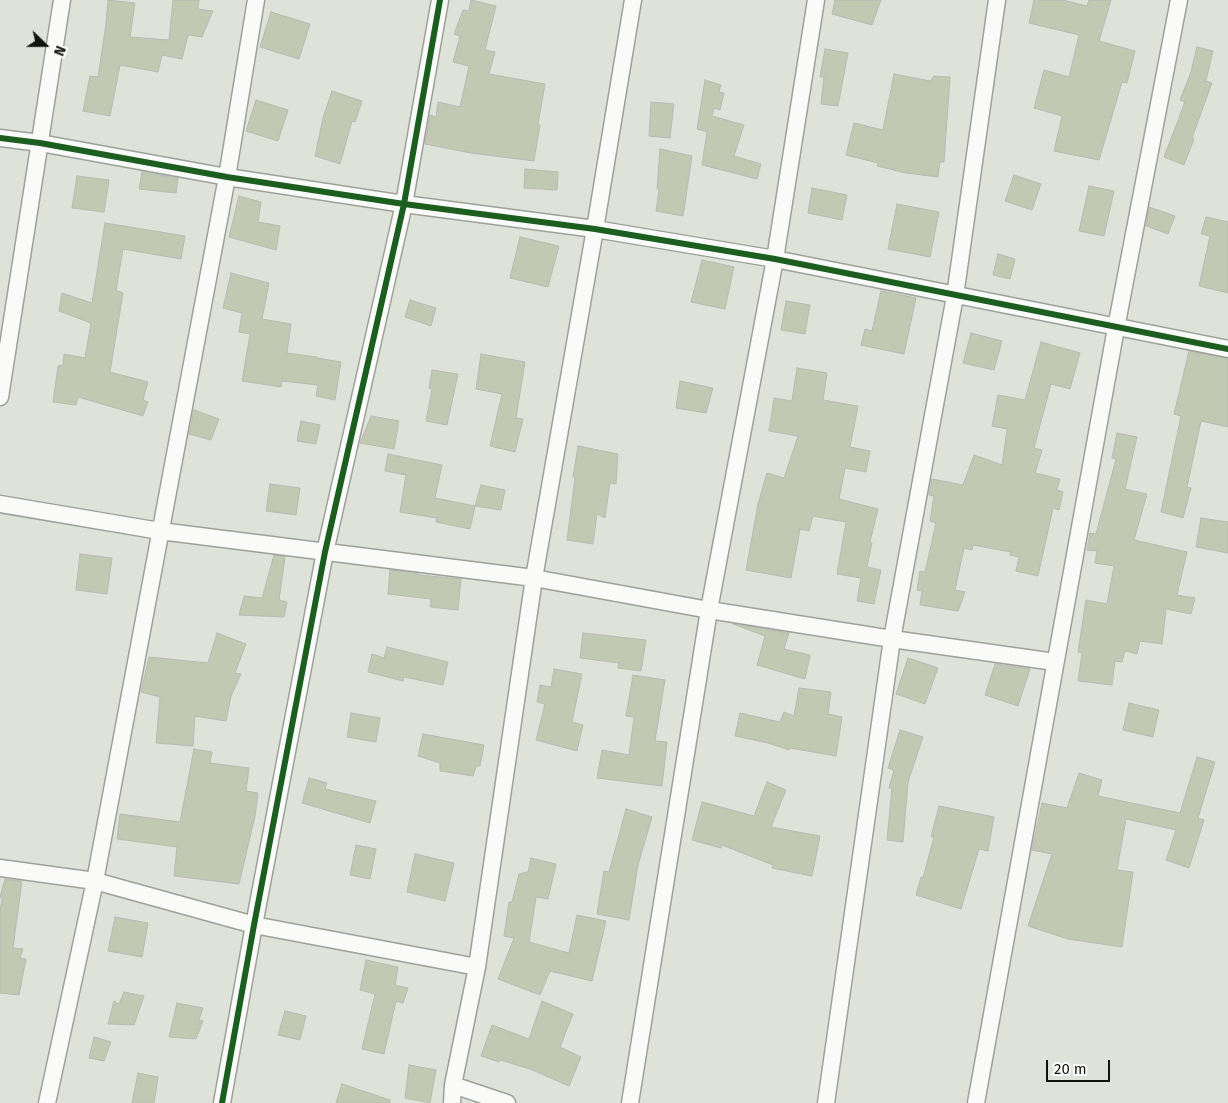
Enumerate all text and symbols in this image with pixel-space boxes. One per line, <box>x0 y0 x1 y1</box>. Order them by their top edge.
north arrow <box>20 20 70 70</box>
text: N <box>50 43 69 58</box>
scale bar <box>1048 1050 1112 1082</box>
text: 20 m <box>1054 1060 1087 1078</box>

